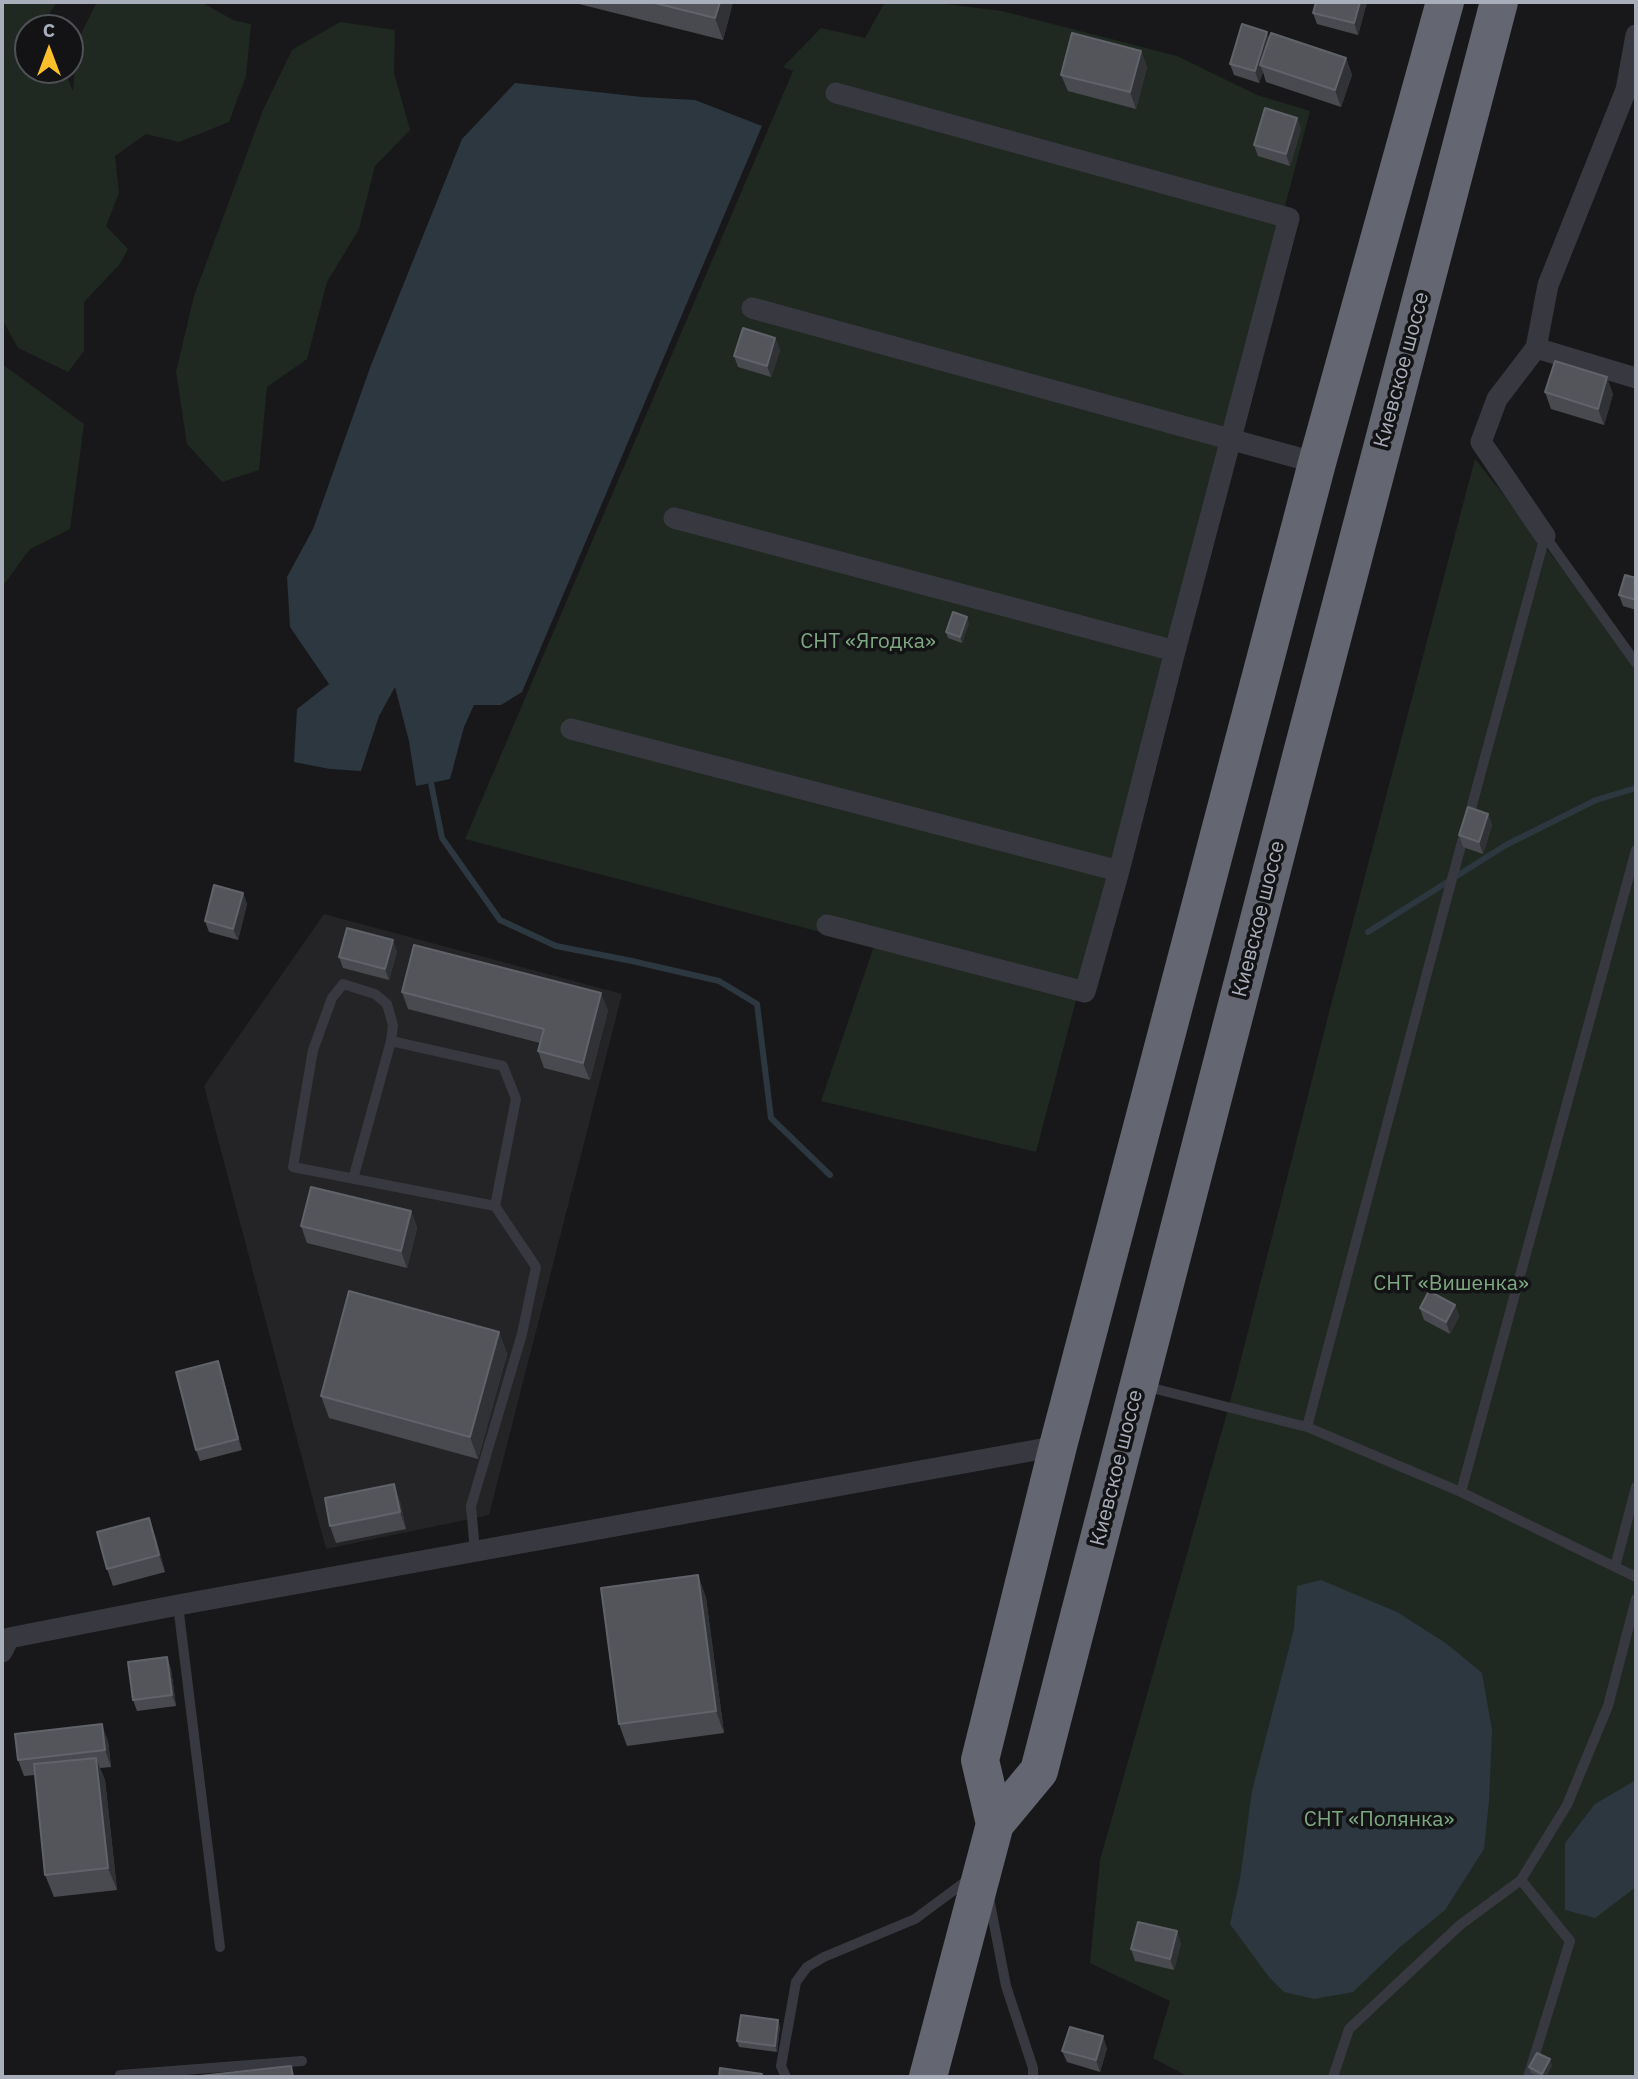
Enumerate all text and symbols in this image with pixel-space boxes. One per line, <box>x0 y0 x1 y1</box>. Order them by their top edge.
north arrow <box>14 14 84 84</box>
text: С <box>43 18 55 42</box>
street label: Киевское шоссе <box>1369 289 1435 451</box>
park label: СНТ «Ягодка» <box>800 629 936 655</box>
street label: Киевское шоссе <box>1227 838 1291 1000</box>
park label: СНТ «Вишенка» <box>1373 1271 1529 1297</box>
street label: Киевское шоссе <box>1085 1387 1149 1549</box>
park label: СНТ «Полянка» <box>1304 1807 1454 1833</box>

